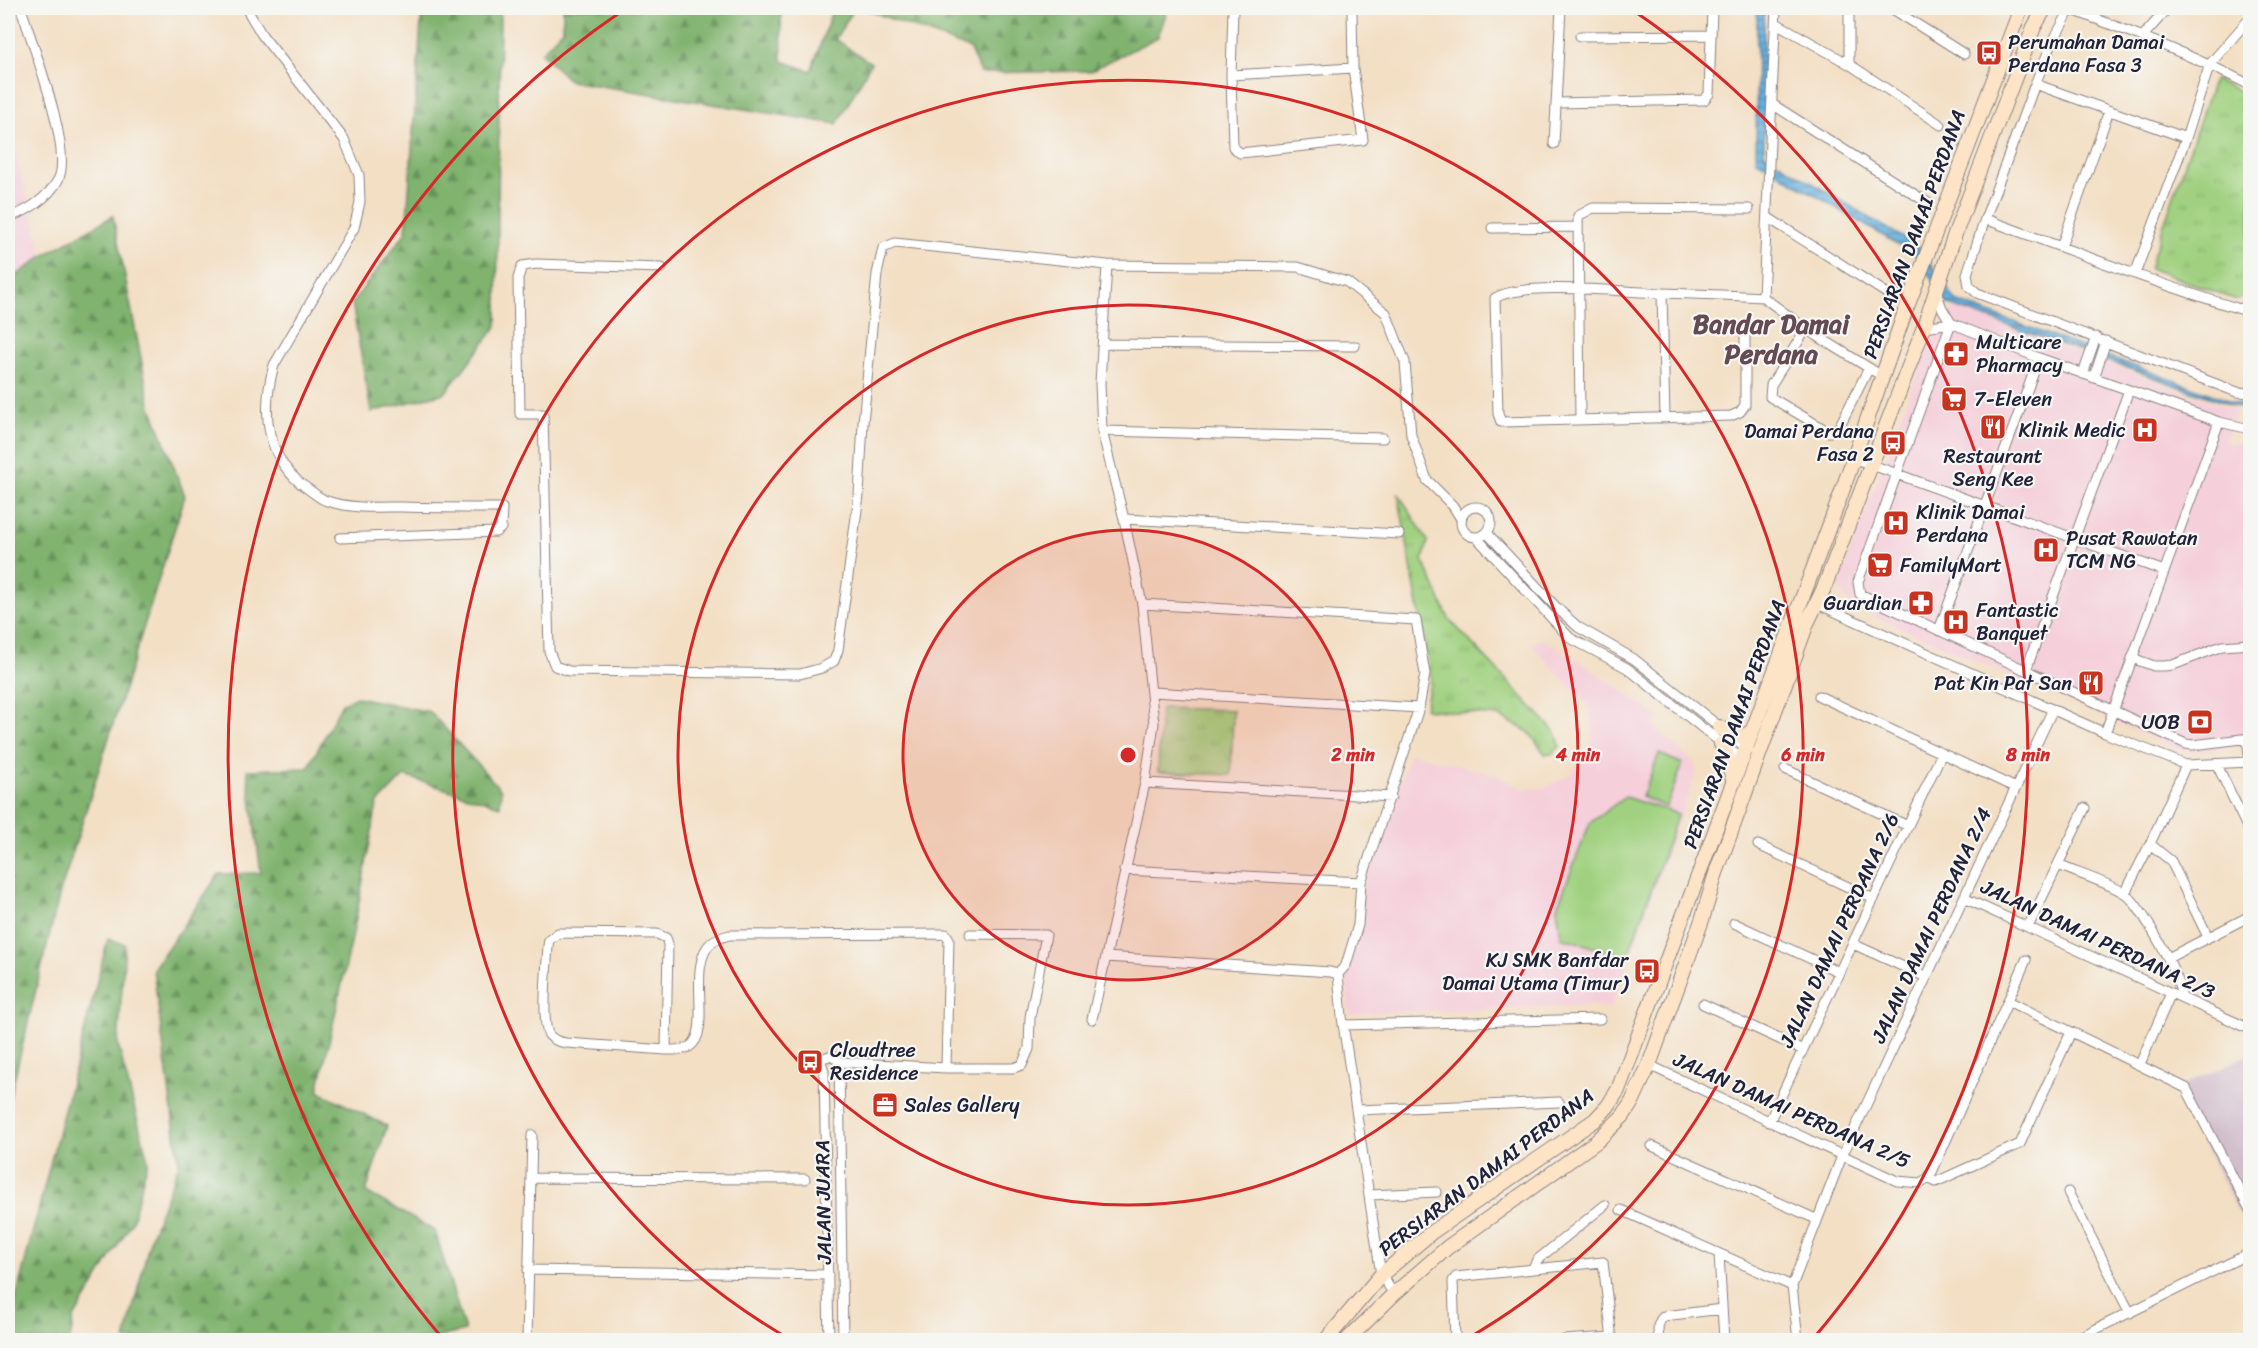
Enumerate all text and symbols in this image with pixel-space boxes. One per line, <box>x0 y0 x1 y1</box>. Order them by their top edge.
place label: Perumahan Damai Perdana Fasa 3 <box>2008 25 2166 83</box>
bus stop icon: Perumahan Damai Perdana Fasa 3 <box>1974 38 2004 68</box>
street label: PERSIARAN DAMAI PERDANA <box>1853 105 1976 364</box>
district label: Bandar Damai Perdana <box>1693 301 1851 377</box>
place label: Multicare Pharmacy <box>1976 325 2063 383</box>
pharmacy icon: Multicare Pharmacy <box>1941 339 1971 369</box>
place label: 7-Eleven <box>1974 382 2052 417</box>
supermarket icon: 7-Eleven <box>1939 384 1969 414</box>
restaurant icon: Restaurant Seng Kee <box>1978 412 2008 442</box>
place label: Klinik Medic <box>2019 413 2126 448</box>
place label: Damai Perdana Fasa 2 <box>1744 414 1874 472</box>
hospital icon: Klinik Medic <box>2130 415 2160 445</box>
bus stop icon: Damai Perdana Fasa 2 <box>1878 428 1908 458</box>
place label: Restaurant Seng Kee <box>1944 439 2043 497</box>
place label: Klinik Damai Perdana <box>1916 495 2026 553</box>
hospital icon: Klinik Damai Perdana <box>1881 508 1911 538</box>
place label: Pusat Rawatan TCM NG <box>2066 521 2198 579</box>
hospital icon: Pusat Rawatan TCM NG <box>2031 535 2061 565</box>
place label: FamilyMart <box>1900 548 2002 583</box>
supermarket icon: FamilyMart <box>1865 550 1895 580</box>
place label: Guardian <box>1824 586 1902 621</box>
pharmacy icon: Guardian <box>1906 588 1936 618</box>
place label: Fantastic Banquet <box>1976 593 2059 651</box>
street label: PERSIARAN DAMAI PERDANA <box>1673 595 1796 854</box>
hospital icon: Fantastic Banquet <box>1941 607 1971 637</box>
place label: Pat Kin Pat San <box>1934 666 2072 701</box>
restaurant icon: Pat Kin Pat San <box>2076 668 2106 698</box>
place label: UOB <box>2141 705 2180 740</box>
bank icon: UOB <box>2185 707 2215 737</box>
text: 2 min <box>1330 739 1375 771</box>
text: 4 min <box>1555 739 1601 771</box>
text: 6 min <box>1780 739 1825 771</box>
text: 8 min <box>2005 739 2050 771</box>
centre of rings <box>1118 745 1138 765</box>
street label: JALAN DAMAI PERDANA 2/4 <box>1861 802 2002 1050</box>
street label: JALAN DAMAI PERDANA 2/6 <box>1769 807 1909 1054</box>
street label: JALAN DAMAI PERDANA 2/3 <box>1974 869 2221 1009</box>
place label: KJ SMK Banfdar Damai Utama (Timur) <box>1442 943 1630 1001</box>
bus stop icon: KJ SMK Banfdar Damai Utama (Timur) <box>1632 956 1662 986</box>
place label: Cloudtree Residence <box>830 1033 918 1091</box>
street label: JALAN DAMAI PERDANA 2/5 <box>1667 1042 1916 1179</box>
bus stop icon: Cloudtree Residence <box>795 1047 825 1077</box>
street label: PERSIARAN DAMAI PERDANA <box>1371 1079 1602 1266</box>
place label: Sales Gallery <box>904 1088 1020 1123</box>
office icon: Sales Gallery <box>870 1090 900 1120</box>
street label: JALAN JUARA <box>805 1140 842 1265</box>

